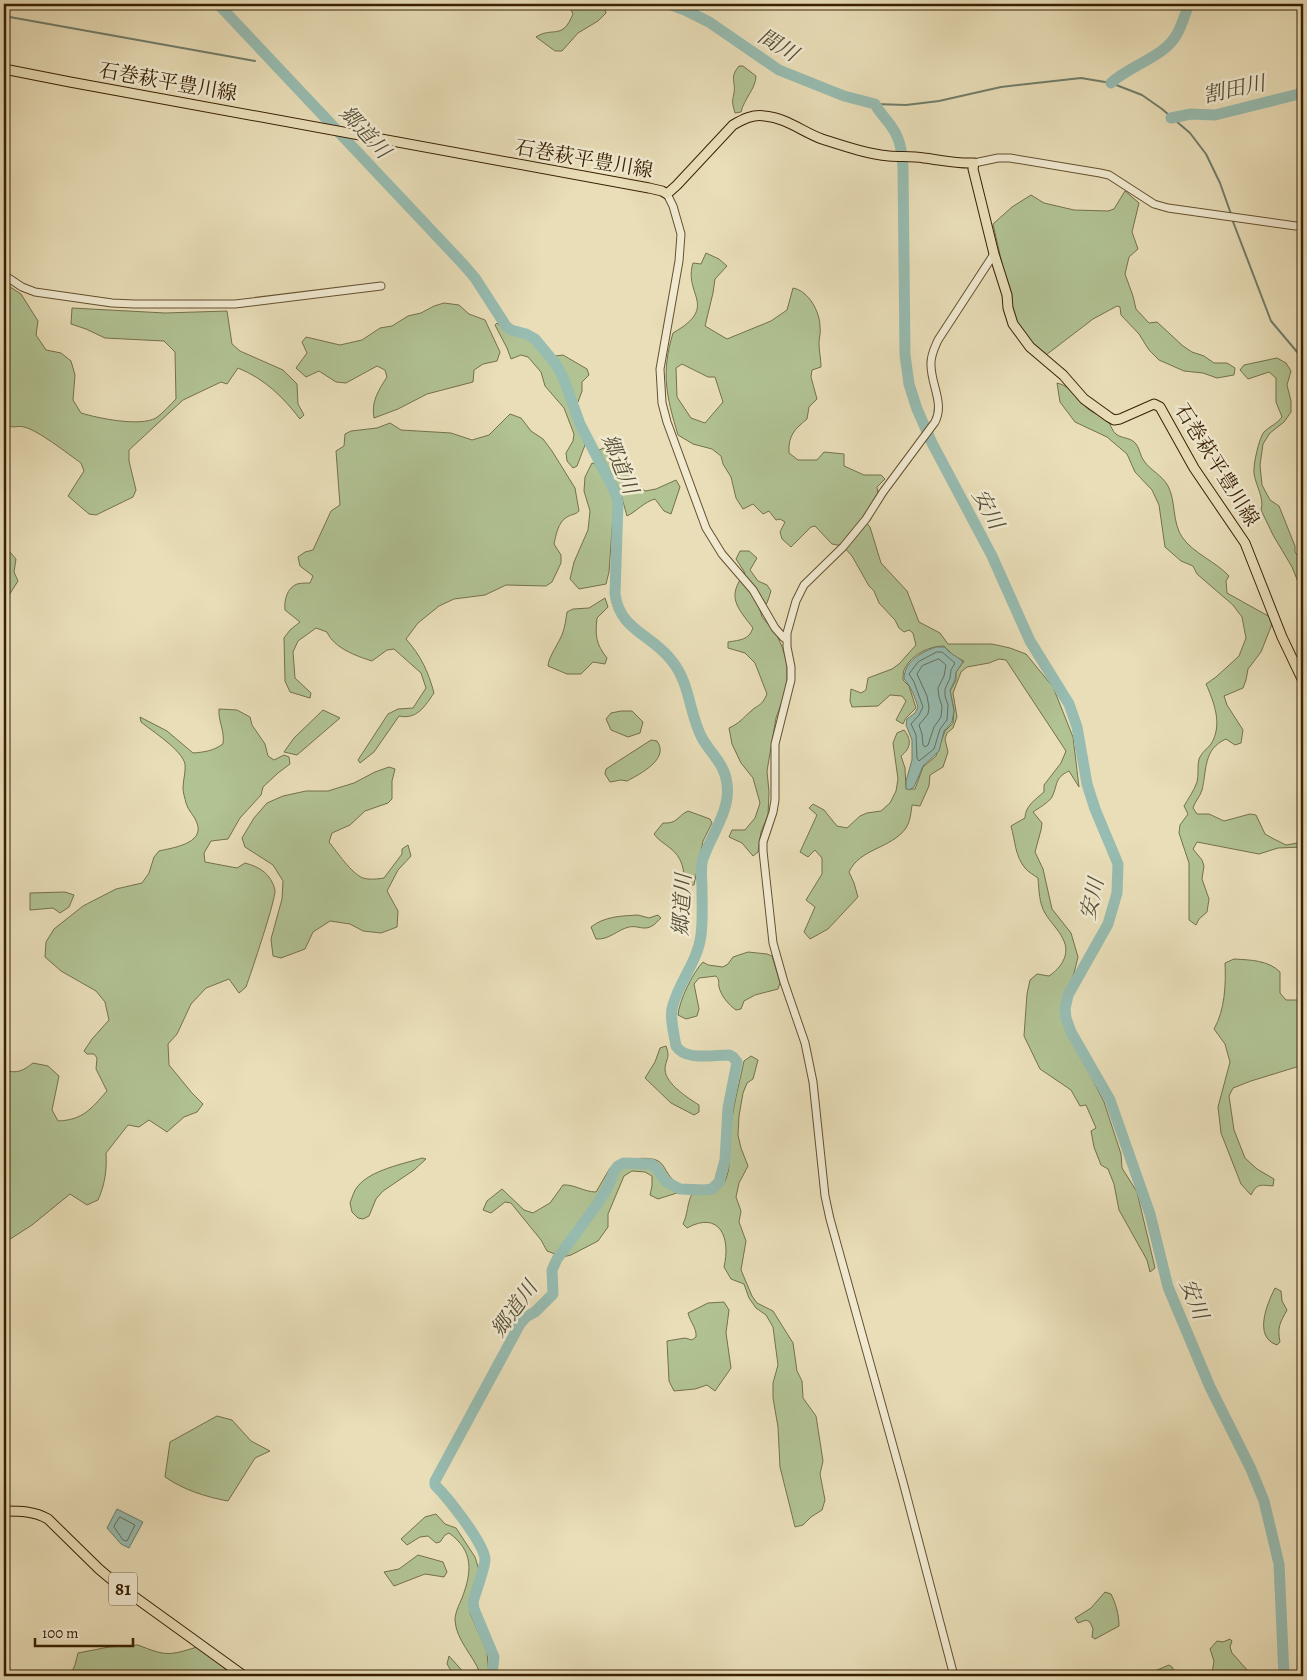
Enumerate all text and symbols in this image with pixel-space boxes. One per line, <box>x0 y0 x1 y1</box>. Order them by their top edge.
water label: 間川 <box>753 22 805 69</box>
street label: 石巻萩平豊川線 <box>97 57 239 107</box>
water label: 割田川 <box>1200 68 1270 109</box>
water label: 郷道川 <box>333 99 398 166</box>
street label: 石巻萩平豊川線 <box>513 134 655 184</box>
street label: 石巻萩平豊川線 <box>1168 398 1266 532</box>
water label: 郷道川 <box>595 430 646 500</box>
water label: 安川 <box>966 484 1011 536</box>
water label: 郷道川 <box>666 871 698 937</box>
water label: 安川 <box>1074 873 1111 923</box>
water label: 郷道川 <box>484 1274 545 1343</box>
water label: 安川 <box>1173 1274 1216 1326</box>
road number: 81 <box>109 1572 137 1606</box>
scale bar <box>35 1615 132 1647</box>
text: 100 m <box>42 1623 79 1643</box>

